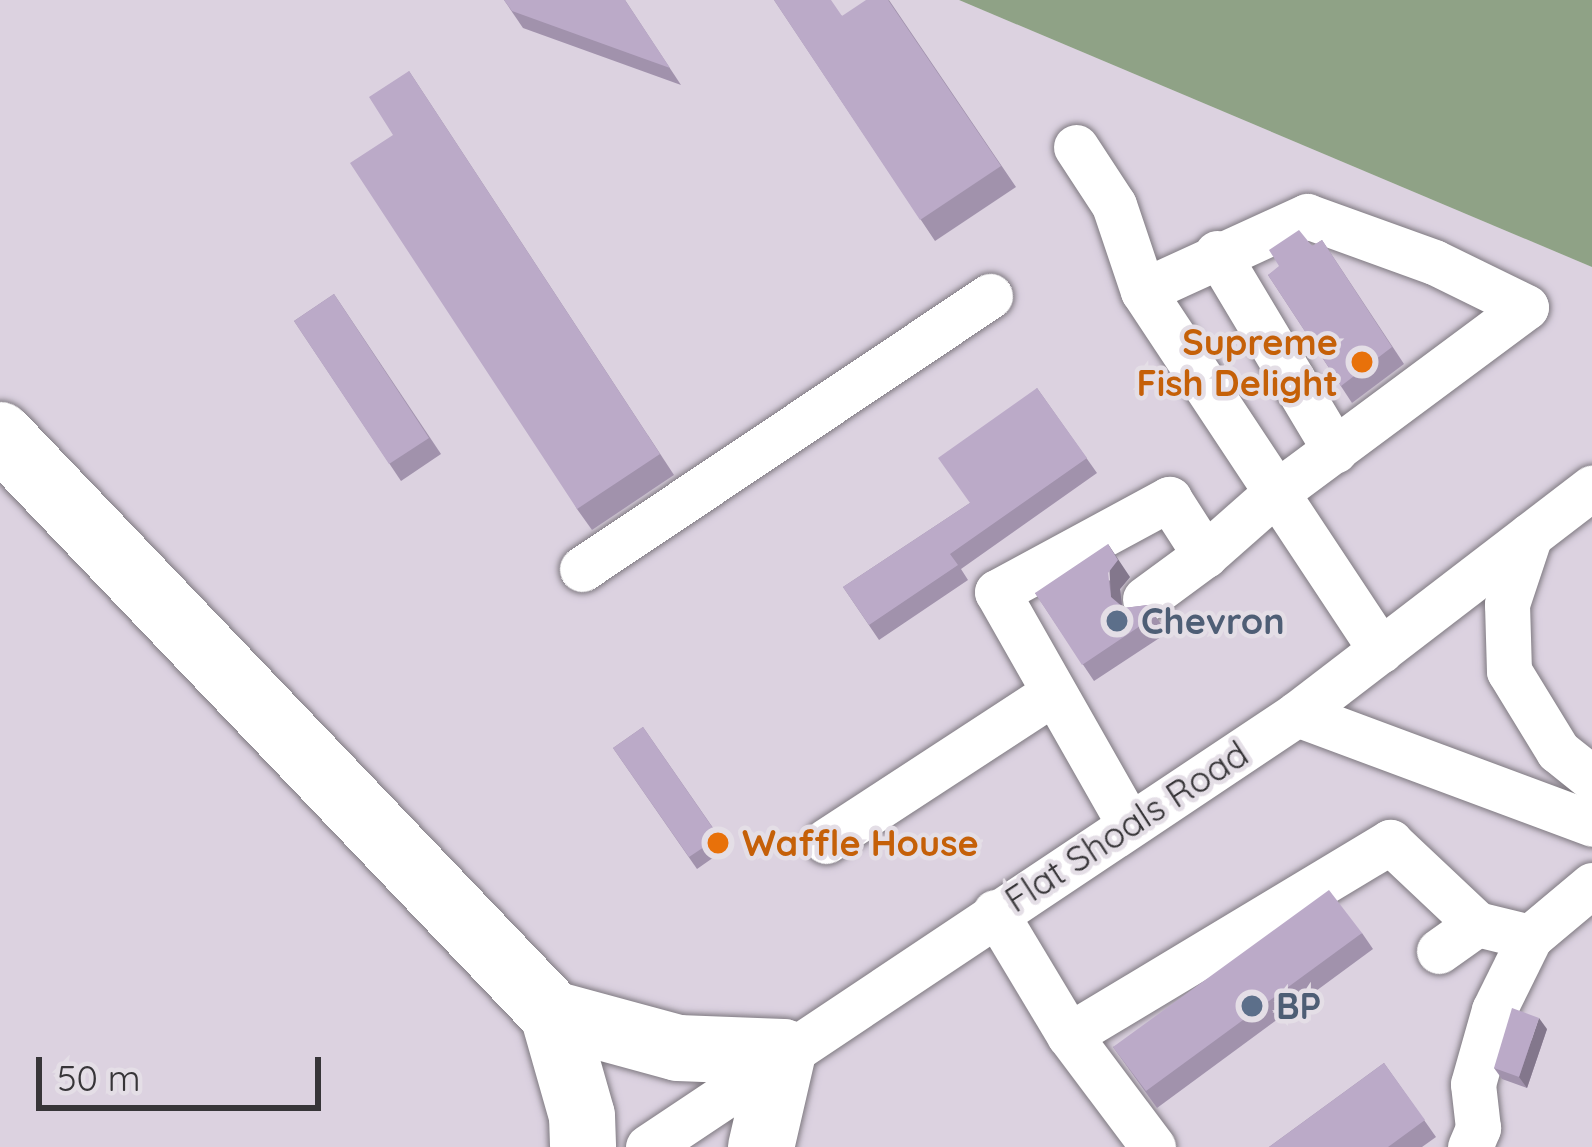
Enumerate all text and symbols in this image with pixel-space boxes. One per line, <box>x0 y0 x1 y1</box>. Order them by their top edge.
place label: Supreme Fish Delight <box>1136 319 1338 404</box>
marker: Supreme Fish Delight <box>1349 349 1375 375</box>
place label: Chevron <box>1141 599 1285 643</box>
marker: Chevron <box>1104 608 1130 634</box>
street label: Flat Shoals Road <box>996 731 1256 921</box>
place label: Waffle House <box>742 821 979 865</box>
marker: Waffle House <box>705 830 731 856</box>
place label: BP <box>1276 984 1321 1028</box>
marker: BP <box>1239 993 1265 1019</box>
scale bar <box>42 1033 327 1107</box>
text: 50 m <box>57 1055 141 1100</box>

